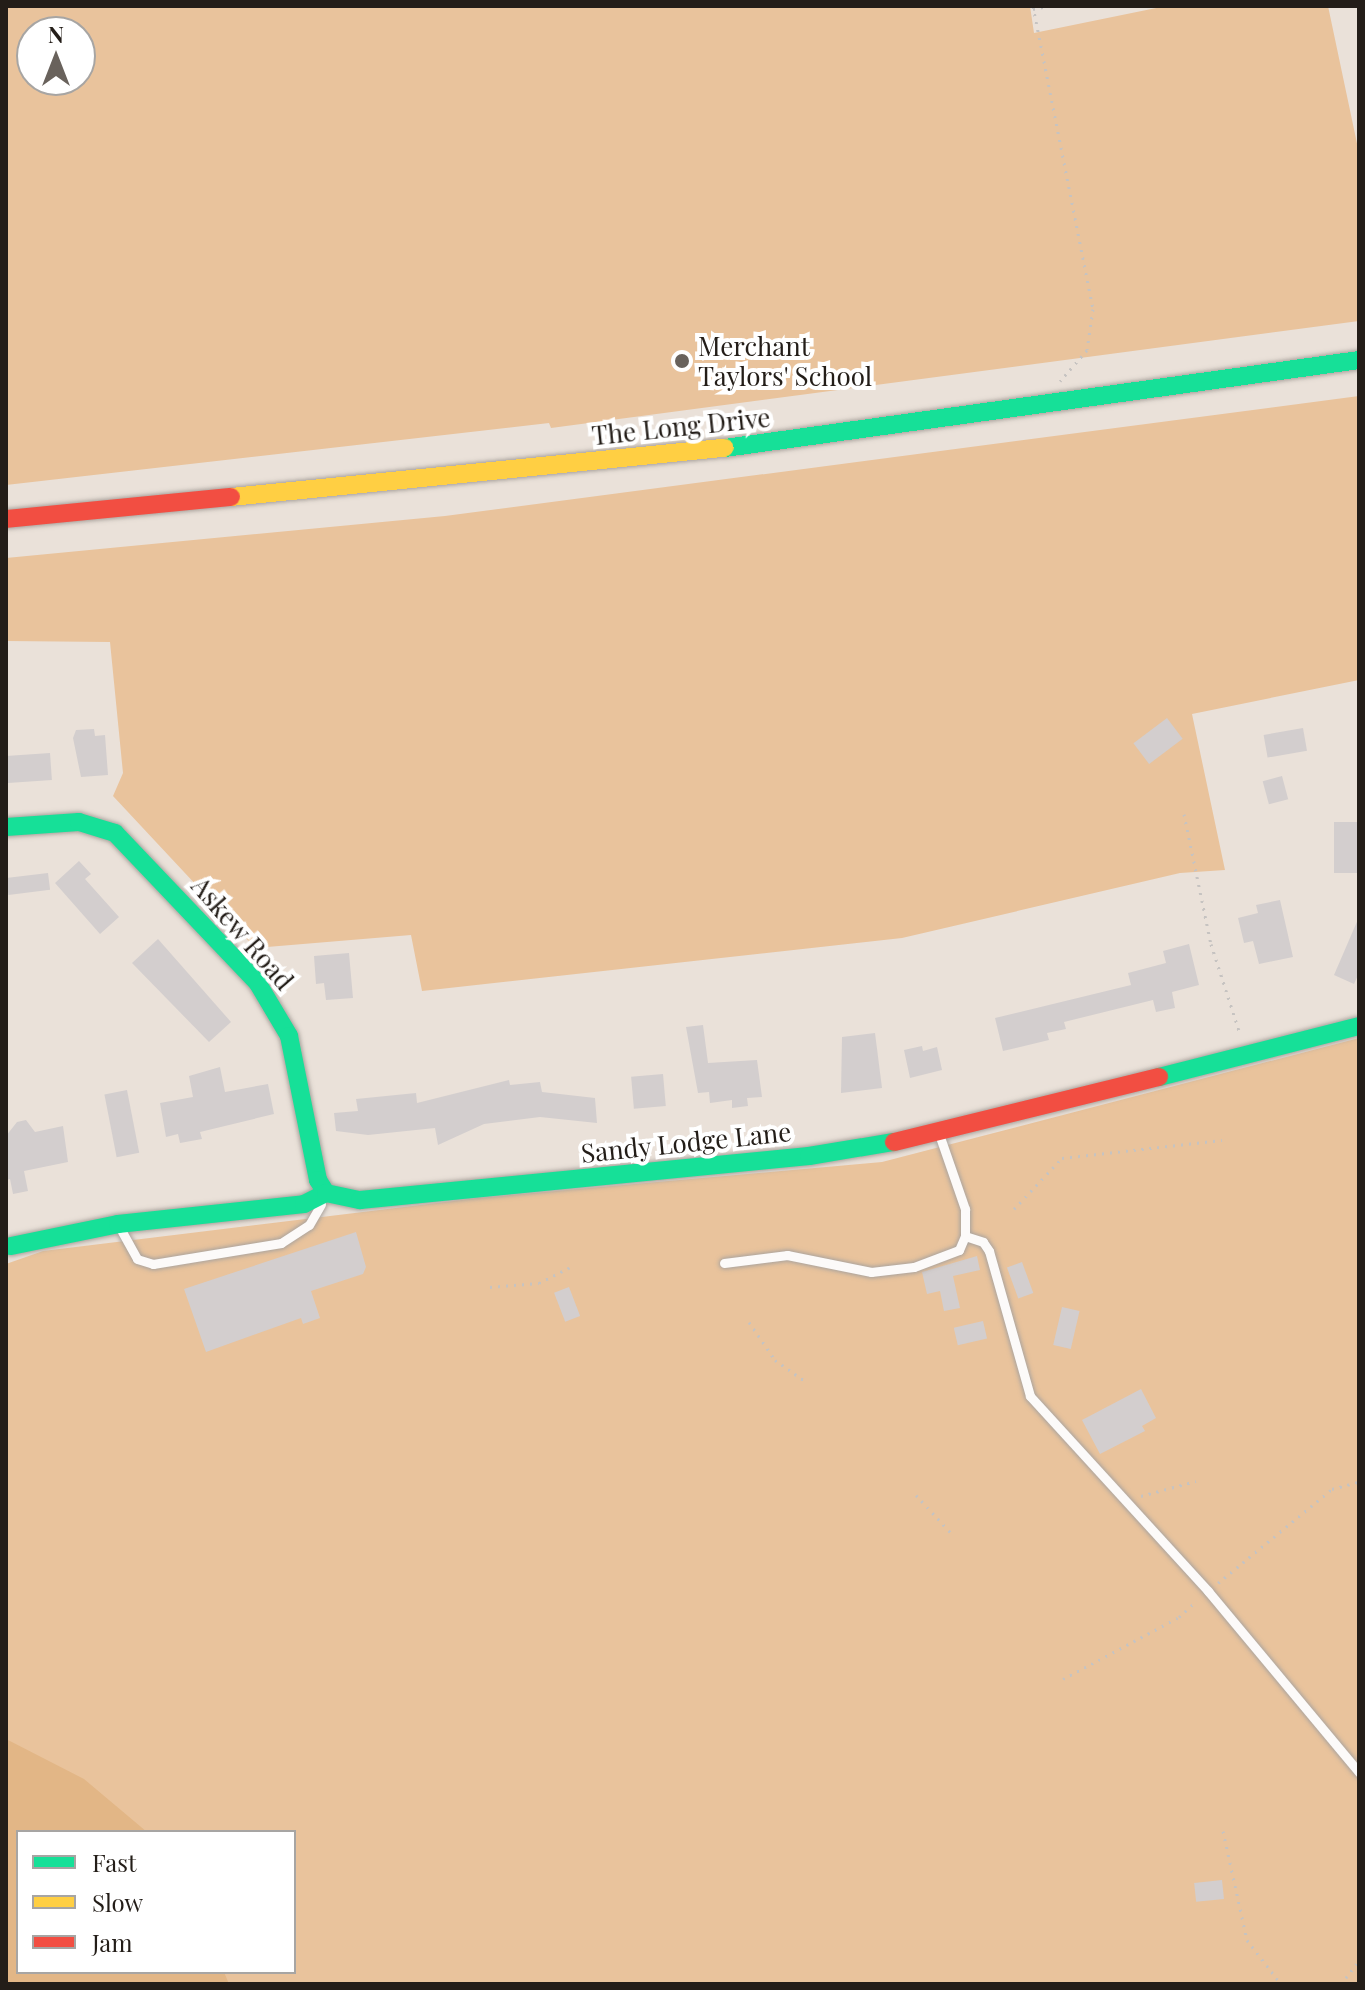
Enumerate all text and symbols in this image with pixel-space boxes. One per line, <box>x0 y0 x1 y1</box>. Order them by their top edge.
north arrow <box>16 16 96 96</box>
text: N <box>48 19 64 49</box>
place label: Merchant Taylors' School <box>698 330 873 392</box>
marker: Merchant Taylors' School <box>673 352 691 370</box>
street label: The Long Drive <box>590 401 772 451</box>
street label: Askew Road <box>185 870 301 996</box>
street label: Sandy Lodge Lane <box>579 1115 793 1169</box>
legend <box>16 1830 296 1974</box>
text: Fast <box>92 1846 137 1878</box>
text: Slow <box>92 1886 143 1918</box>
text: Jam <box>92 1926 133 1958</box>

